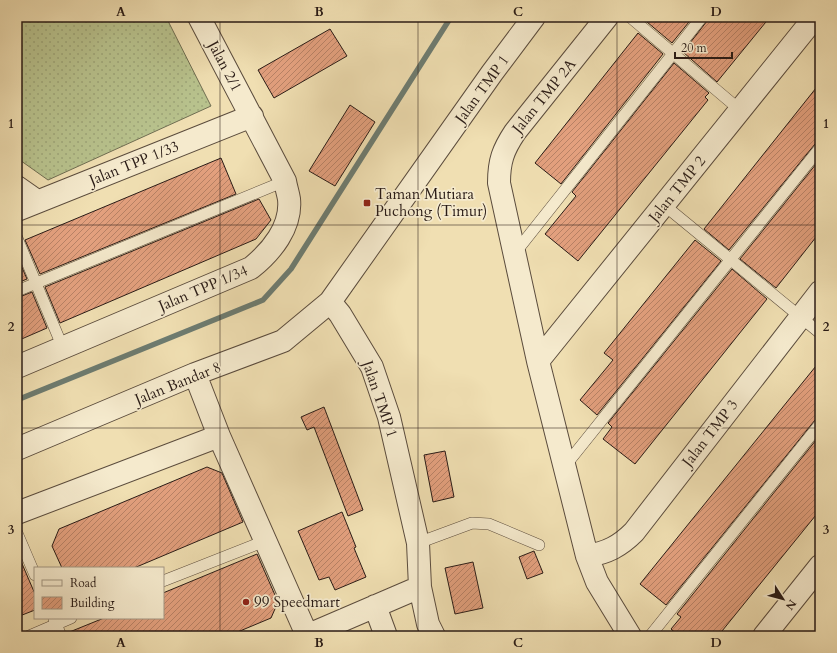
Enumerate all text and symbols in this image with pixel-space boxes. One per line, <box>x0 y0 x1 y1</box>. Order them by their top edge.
text: A <box>116 3 126 21</box>
text: B <box>314 3 324 21</box>
text: C <box>513 3 523 21</box>
text: D <box>710 3 722 21</box>
scale bar <box>675 34 732 60</box>
street label: Jalan 2/1 <box>202 35 247 95</box>
text: 20 m <box>681 40 708 56</box>
street label: Jalan TMP 1 <box>449 51 514 129</box>
street label: Jalan TMP 2A <box>506 54 581 139</box>
text: 1 <box>8 115 14 133</box>
text: 1 <box>823 115 829 133</box>
street label: Jalan TPP 1/33 <box>84 136 182 191</box>
street label: Jalan TMP 2 <box>643 151 710 228</box>
place label: Taman Mutiara Puchong (Timur) <box>375 184 487 221</box>
marker: Taman Mutiara Puchong (Timur) <box>362 198 372 208</box>
street label: Jalan TPP 1/34 <box>153 260 251 317</box>
text: 2 <box>8 318 15 336</box>
text: 2 <box>823 318 830 336</box>
street label: Jalan TMP 1 <box>357 356 402 440</box>
street label: Jalan Bandar 8 <box>130 357 224 410</box>
street label: Jalan TMP 3 <box>676 395 743 472</box>
text: 3 <box>8 521 15 539</box>
text: 3 <box>823 521 830 539</box>
legend <box>34 567 164 619</box>
text: Road <box>70 575 97 591</box>
north arrow <box>763 579 803 619</box>
place label: 99 Speedmart <box>254 592 340 612</box>
text: Building <box>70 595 115 611</box>
text: N <box>782 596 800 613</box>
marker: 99 Speedmart <box>241 597 251 607</box>
text: A <box>116 634 126 652</box>
text: B <box>314 634 324 652</box>
text: C <box>513 634 523 652</box>
text: D <box>710 634 722 652</box>

